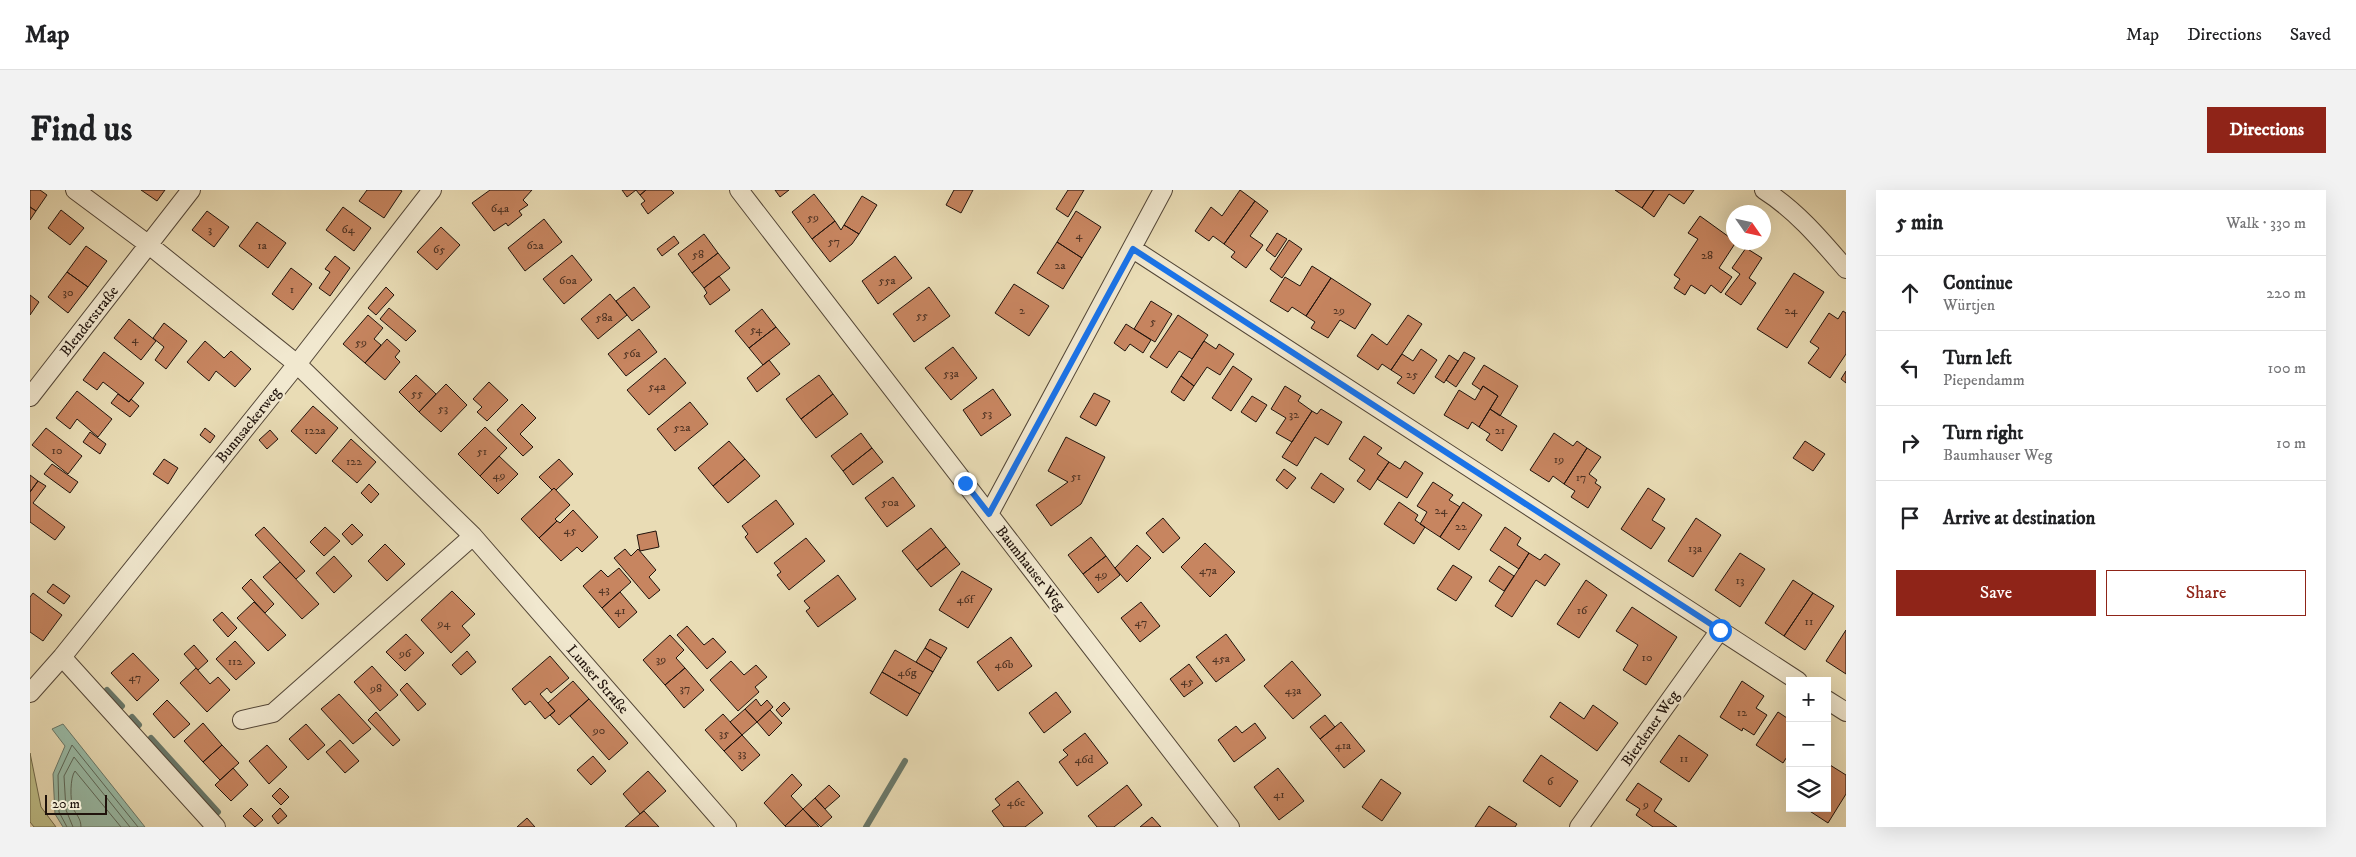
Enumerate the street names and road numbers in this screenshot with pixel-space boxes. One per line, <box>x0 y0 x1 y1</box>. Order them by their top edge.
street label: Blenderstraße <box>56 282 123 360</box>
street label: Bunnsackerweg <box>212 383 285 467</box>
street label: Baumhauser Weg <box>992 522 1070 615</box>
street label: Lunser Straße <box>562 641 633 718</box>
street label: Bierdener Weg <box>1617 686 1684 770</box>

